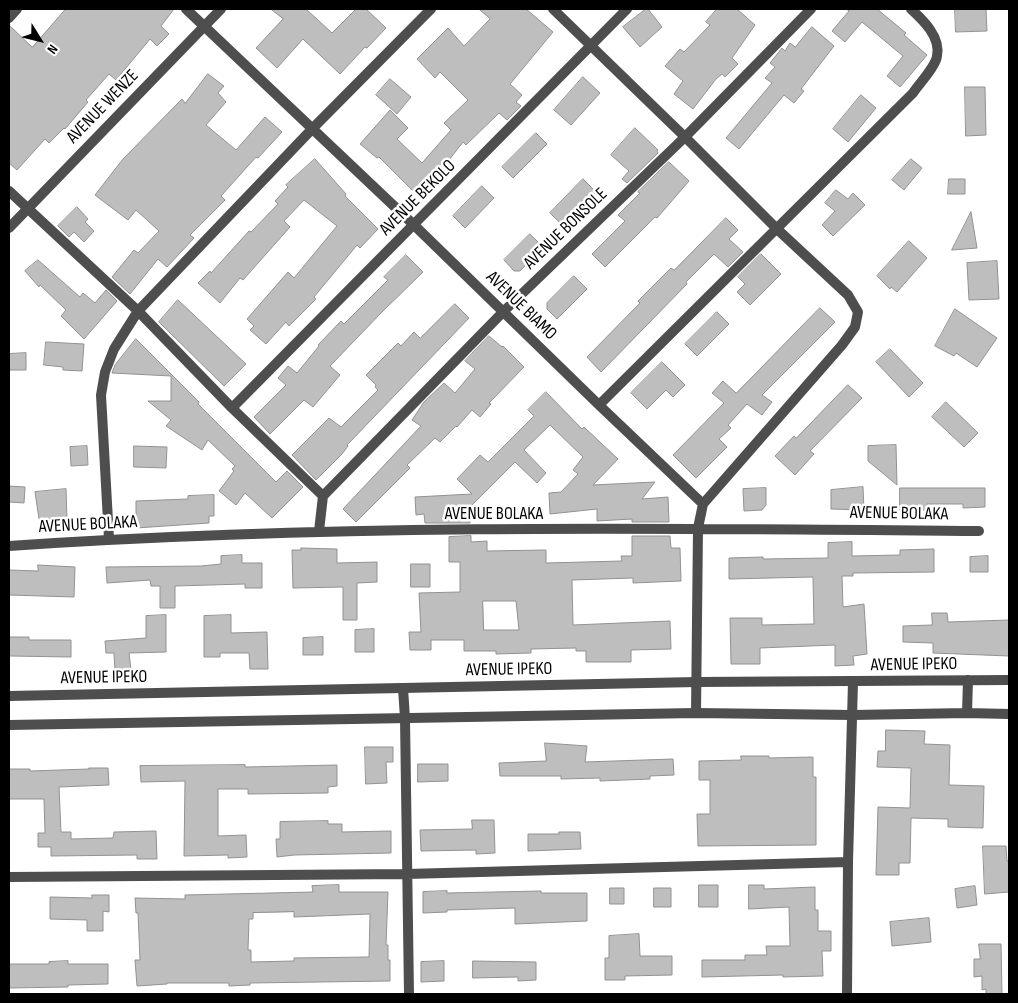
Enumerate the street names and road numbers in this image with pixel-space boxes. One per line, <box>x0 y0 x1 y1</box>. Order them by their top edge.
street label: AVENUE WENZE <box>62 66 144 148</box>
street label: AVENUE BEKOLO <box>376 156 460 240</box>
street label: AVENUE BONSOLE <box>520 184 612 274</box>
street label: AVENUE BIAMO <box>481 267 561 345</box>
street label: AVENUE BOLAKA <box>850 502 948 526</box>
street label: AVENUE BOLAKA <box>445 503 543 525</box>
street label: AVENUE BOLAKA <box>38 512 138 538</box>
street label: AVENUE IPEKO <box>871 653 957 677</box>
street label: AVENUE IPEKO <box>466 658 552 682</box>
street label: AVENUE IPEKO <box>61 666 147 690</box>

